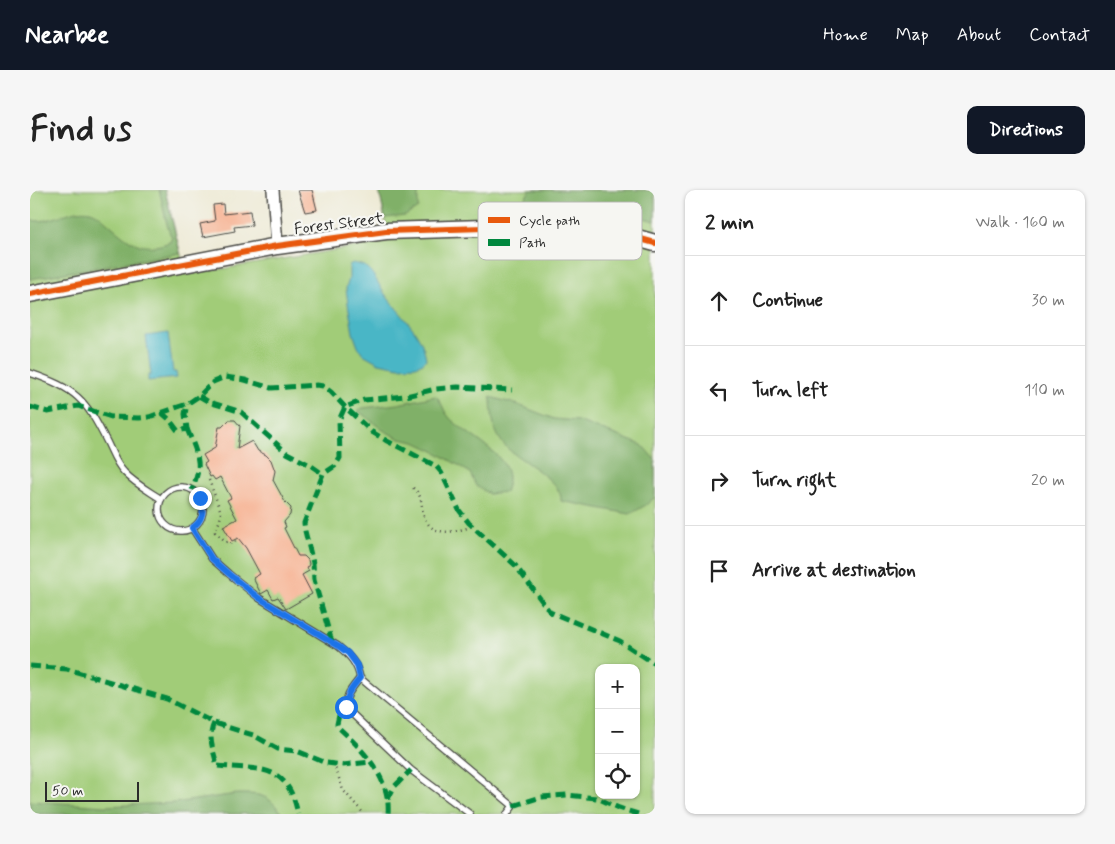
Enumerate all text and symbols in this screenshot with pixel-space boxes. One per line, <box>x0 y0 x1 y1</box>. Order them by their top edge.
text: Nearbee <box>25 20 109 51</box>
text: Home <box>823 23 868 47</box>
text: Map <box>896 23 929 47</box>
text: About <box>957 23 1001 47</box>
text: Contact <box>1029 23 1090 47</box>
button: Directions <box>967 106 1085 154</box>
text: Find us <box>30 107 132 153</box>
legend <box>478 202 642 260</box>
street label: Forest Street <box>293 208 386 240</box>
text: 2 min <box>705 209 754 237</box>
text: Cycle path <box>519 212 580 230</box>
text: Walk · 160 m <box>975 212 1065 233</box>
text: Path <box>519 234 546 252</box>
icon: ahead <box>705 287 733 315</box>
text: Continue <box>752 288 823 313</box>
text: 30 m <box>1032 290 1065 311</box>
icon: left <box>705 377 733 405</box>
text: Turn left <box>752 378 828 403</box>
text: 110 m <box>1024 380 1065 401</box>
icon: right <box>705 467 733 495</box>
text: Turn right <box>752 468 836 493</box>
text: 20 m <box>1031 470 1065 491</box>
route end <box>189 487 212 510</box>
icon: arrive <box>705 557 733 585</box>
text: Arrive at destination <box>752 558 916 583</box>
map controls <box>595 664 640 799</box>
button: + <box>595 664 640 709</box>
route start <box>335 696 358 719</box>
button: − <box>595 709 640 754</box>
button: locate <box>595 754 640 799</box>
scale bar <box>45 779 139 802</box>
text: 50 m <box>52 782 83 800</box>

